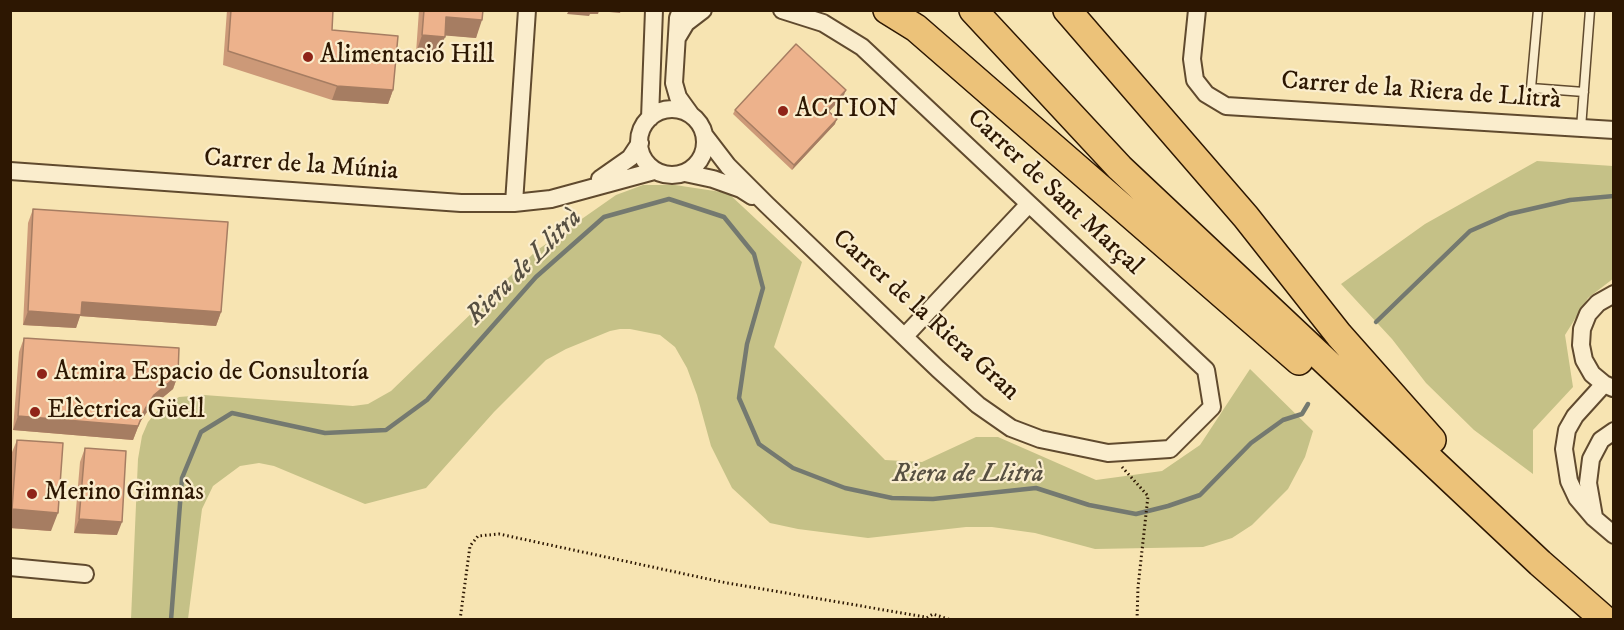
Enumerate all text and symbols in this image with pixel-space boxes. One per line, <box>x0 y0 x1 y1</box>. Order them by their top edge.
place label: Alimentació Hill <box>320 41 494 73</box>
marker: Alimentació Hill <box>301 50 315 64</box>
street label: Carrer de la Riera de Llitrà <box>1280 67 1562 117</box>
place label: ACTION <box>795 95 898 127</box>
street label: Carrer de Sant Marçal <box>959 103 1149 283</box>
marker: ACTION <box>776 104 790 118</box>
street label: Carrer de la Múnia <box>203 144 399 188</box>
water label: Riera de Llitrà <box>460 203 590 333</box>
street label: Carrer de la Riera Gran <box>825 224 1025 408</box>
place label: Atmira Espacio de Consultoría <box>54 358 369 390</box>
marker: Atmira Espacio de Consultoría <box>35 367 49 381</box>
place label: Elèctrica Güell <box>47 396 205 428</box>
marker: Elèctrica Güell <box>28 405 42 419</box>
water label: Riera de Llitrà <box>892 459 1044 491</box>
place label: Merino Gimnàs <box>44 478 204 510</box>
marker: Merino Gimnàs <box>25 487 39 501</box>

